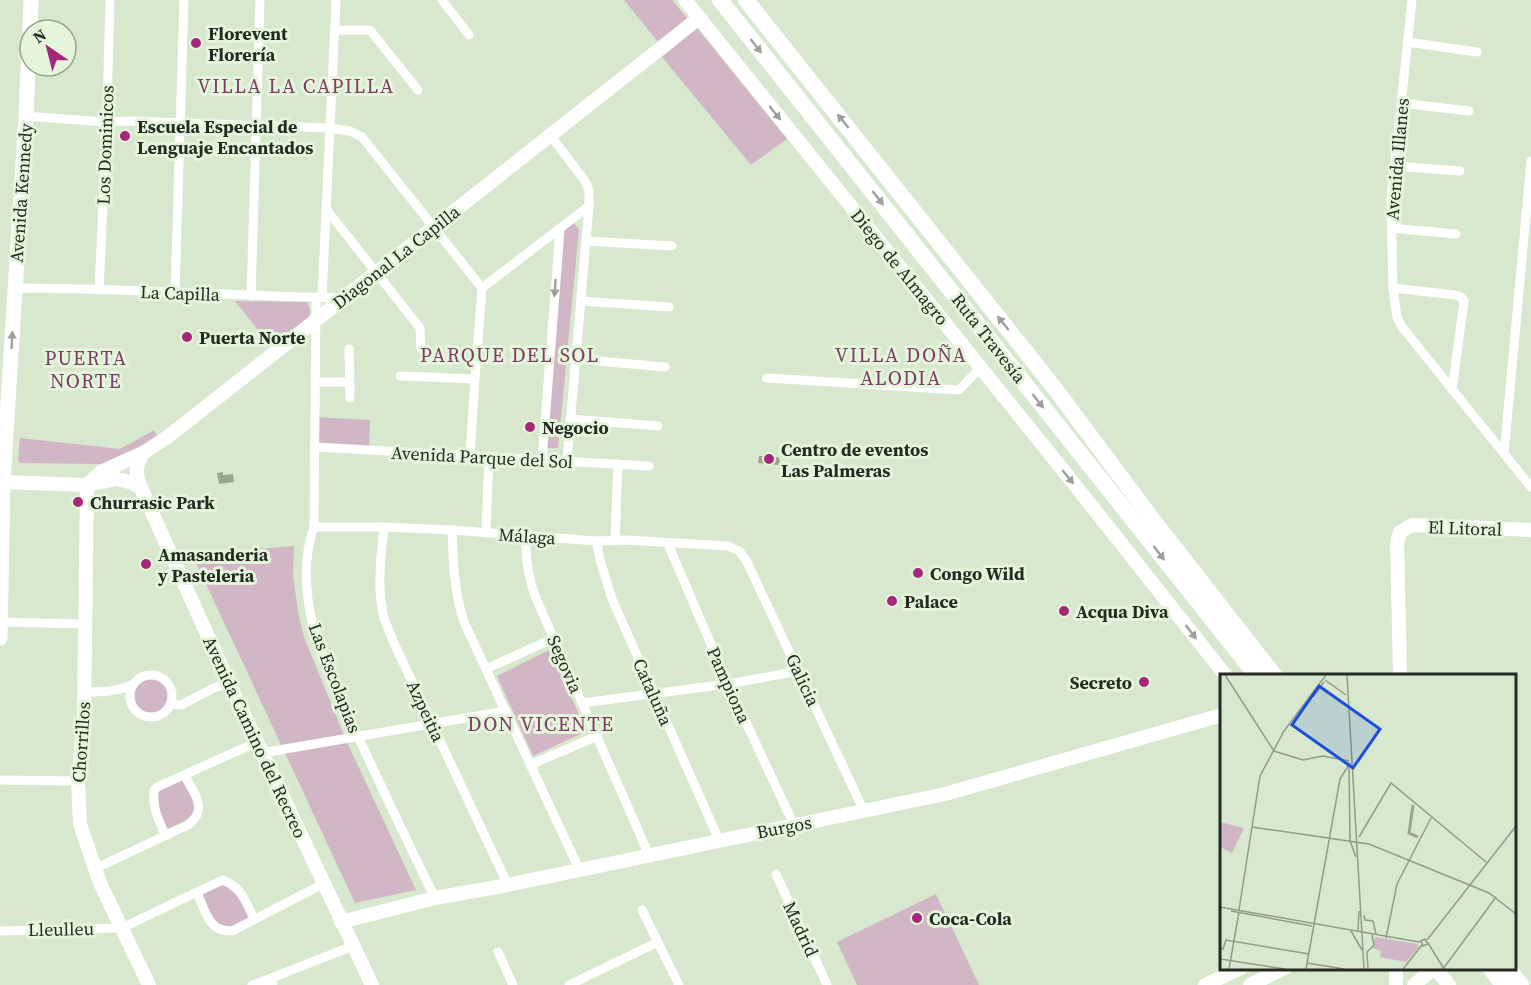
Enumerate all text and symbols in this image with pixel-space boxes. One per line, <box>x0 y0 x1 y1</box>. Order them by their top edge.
north arrow <box>18 18 78 78</box>
place label: Florevent Florería <box>208 21 288 67</box>
text: N <box>28 23 51 48</box>
marker: Florevent Florería <box>189 36 203 50</box>
one-way arrow <box>750 38 763 54</box>
district label: VILLA LA CAPILLA <box>197 72 395 100</box>
street label: Los Dominicos <box>90 85 120 205</box>
street label: Avenida Illanes <box>1379 97 1415 221</box>
one-way arrow <box>769 105 781 120</box>
place label: Escuela Especial de Lenguaje Encantados <box>137 114 313 160</box>
one-way arrow <box>837 114 849 129</box>
street label: Avenida Kennedy <box>4 122 38 263</box>
marker: Escuela Especial de Lenguaje Encantados <box>118 129 132 143</box>
one-way arrow <box>871 191 883 206</box>
street label: Diagonal La Capilla <box>327 199 466 315</box>
street label: Diego de Almagro <box>845 203 955 331</box>
one-way arrow <box>551 278 560 297</box>
street label: La Capilla <box>140 279 221 307</box>
street label: Ruta Travesía <box>946 288 1033 389</box>
one-way arrow <box>998 316 1010 331</box>
place label: Puerta Norte <box>199 325 305 350</box>
marker: Puerta Norte <box>180 330 194 344</box>
one-way arrow <box>7 331 16 350</box>
district label: PARQUE DEL SOL <box>420 341 600 369</box>
district label: VILLA DOÑA ALODIA <box>835 341 967 392</box>
district label: PUERTA NORTE <box>45 344 127 395</box>
one-way arrow <box>1032 393 1044 408</box>
place label: Negocio <box>542 415 609 440</box>
marker: Negocio <box>523 420 537 434</box>
place label: Centro de eventos Las Palmeras <box>781 437 928 483</box>
street label: Avenida Parque del Sol <box>390 440 574 474</box>
marker: Centro de eventos Las Palmeras <box>762 452 776 466</box>
one-way arrow <box>1062 469 1075 485</box>
place label: Churrasic Park <box>90 490 215 515</box>
marker: Churrasic Park <box>71 495 85 509</box>
street label: El Litoral <box>1427 514 1503 542</box>
street label: Málaga <box>498 522 557 551</box>
place label: Amasanderia y Pasteleria <box>157 542 269 588</box>
one-way arrow <box>1153 545 1166 561</box>
marker: Amasanderia y Pasteleria <box>139 557 153 571</box>
place label: Congo Wild <box>930 561 1025 586</box>
marker: Congo Wild <box>911 566 925 580</box>
place label: Palace <box>904 589 958 614</box>
marker: Palace <box>885 594 899 608</box>
place label: Acqua Diva <box>1076 599 1169 624</box>
marker: Acqua Diva <box>1057 604 1071 618</box>
street label: Las Escolapias <box>303 619 367 737</box>
one-way arrow <box>1184 624 1197 640</box>
street label: Segovia <box>541 631 589 698</box>
street label: Avenida Camino del Recreo <box>197 632 313 842</box>
street label: Pampiona <box>701 643 757 728</box>
street label: Galicia <box>780 650 826 711</box>
street label: Cataluña <box>627 654 679 730</box>
place label: Secreto <box>1070 670 1132 695</box>
inset map <box>1220 674 1516 970</box>
marker: Secreto <box>1137 675 1151 689</box>
street label: Azpeitia <box>401 676 451 747</box>
street label: Chorrillos <box>66 701 96 783</box>
district label: DON VICENTE <box>467 710 615 738</box>
street label: Burgos <box>754 809 814 845</box>
street label: Madrid <box>777 897 825 961</box>
place label: Coca-Cola <box>929 906 1012 931</box>
marker: Coca-Cola <box>910 911 924 925</box>
street label: Lleulleu <box>28 916 94 942</box>

